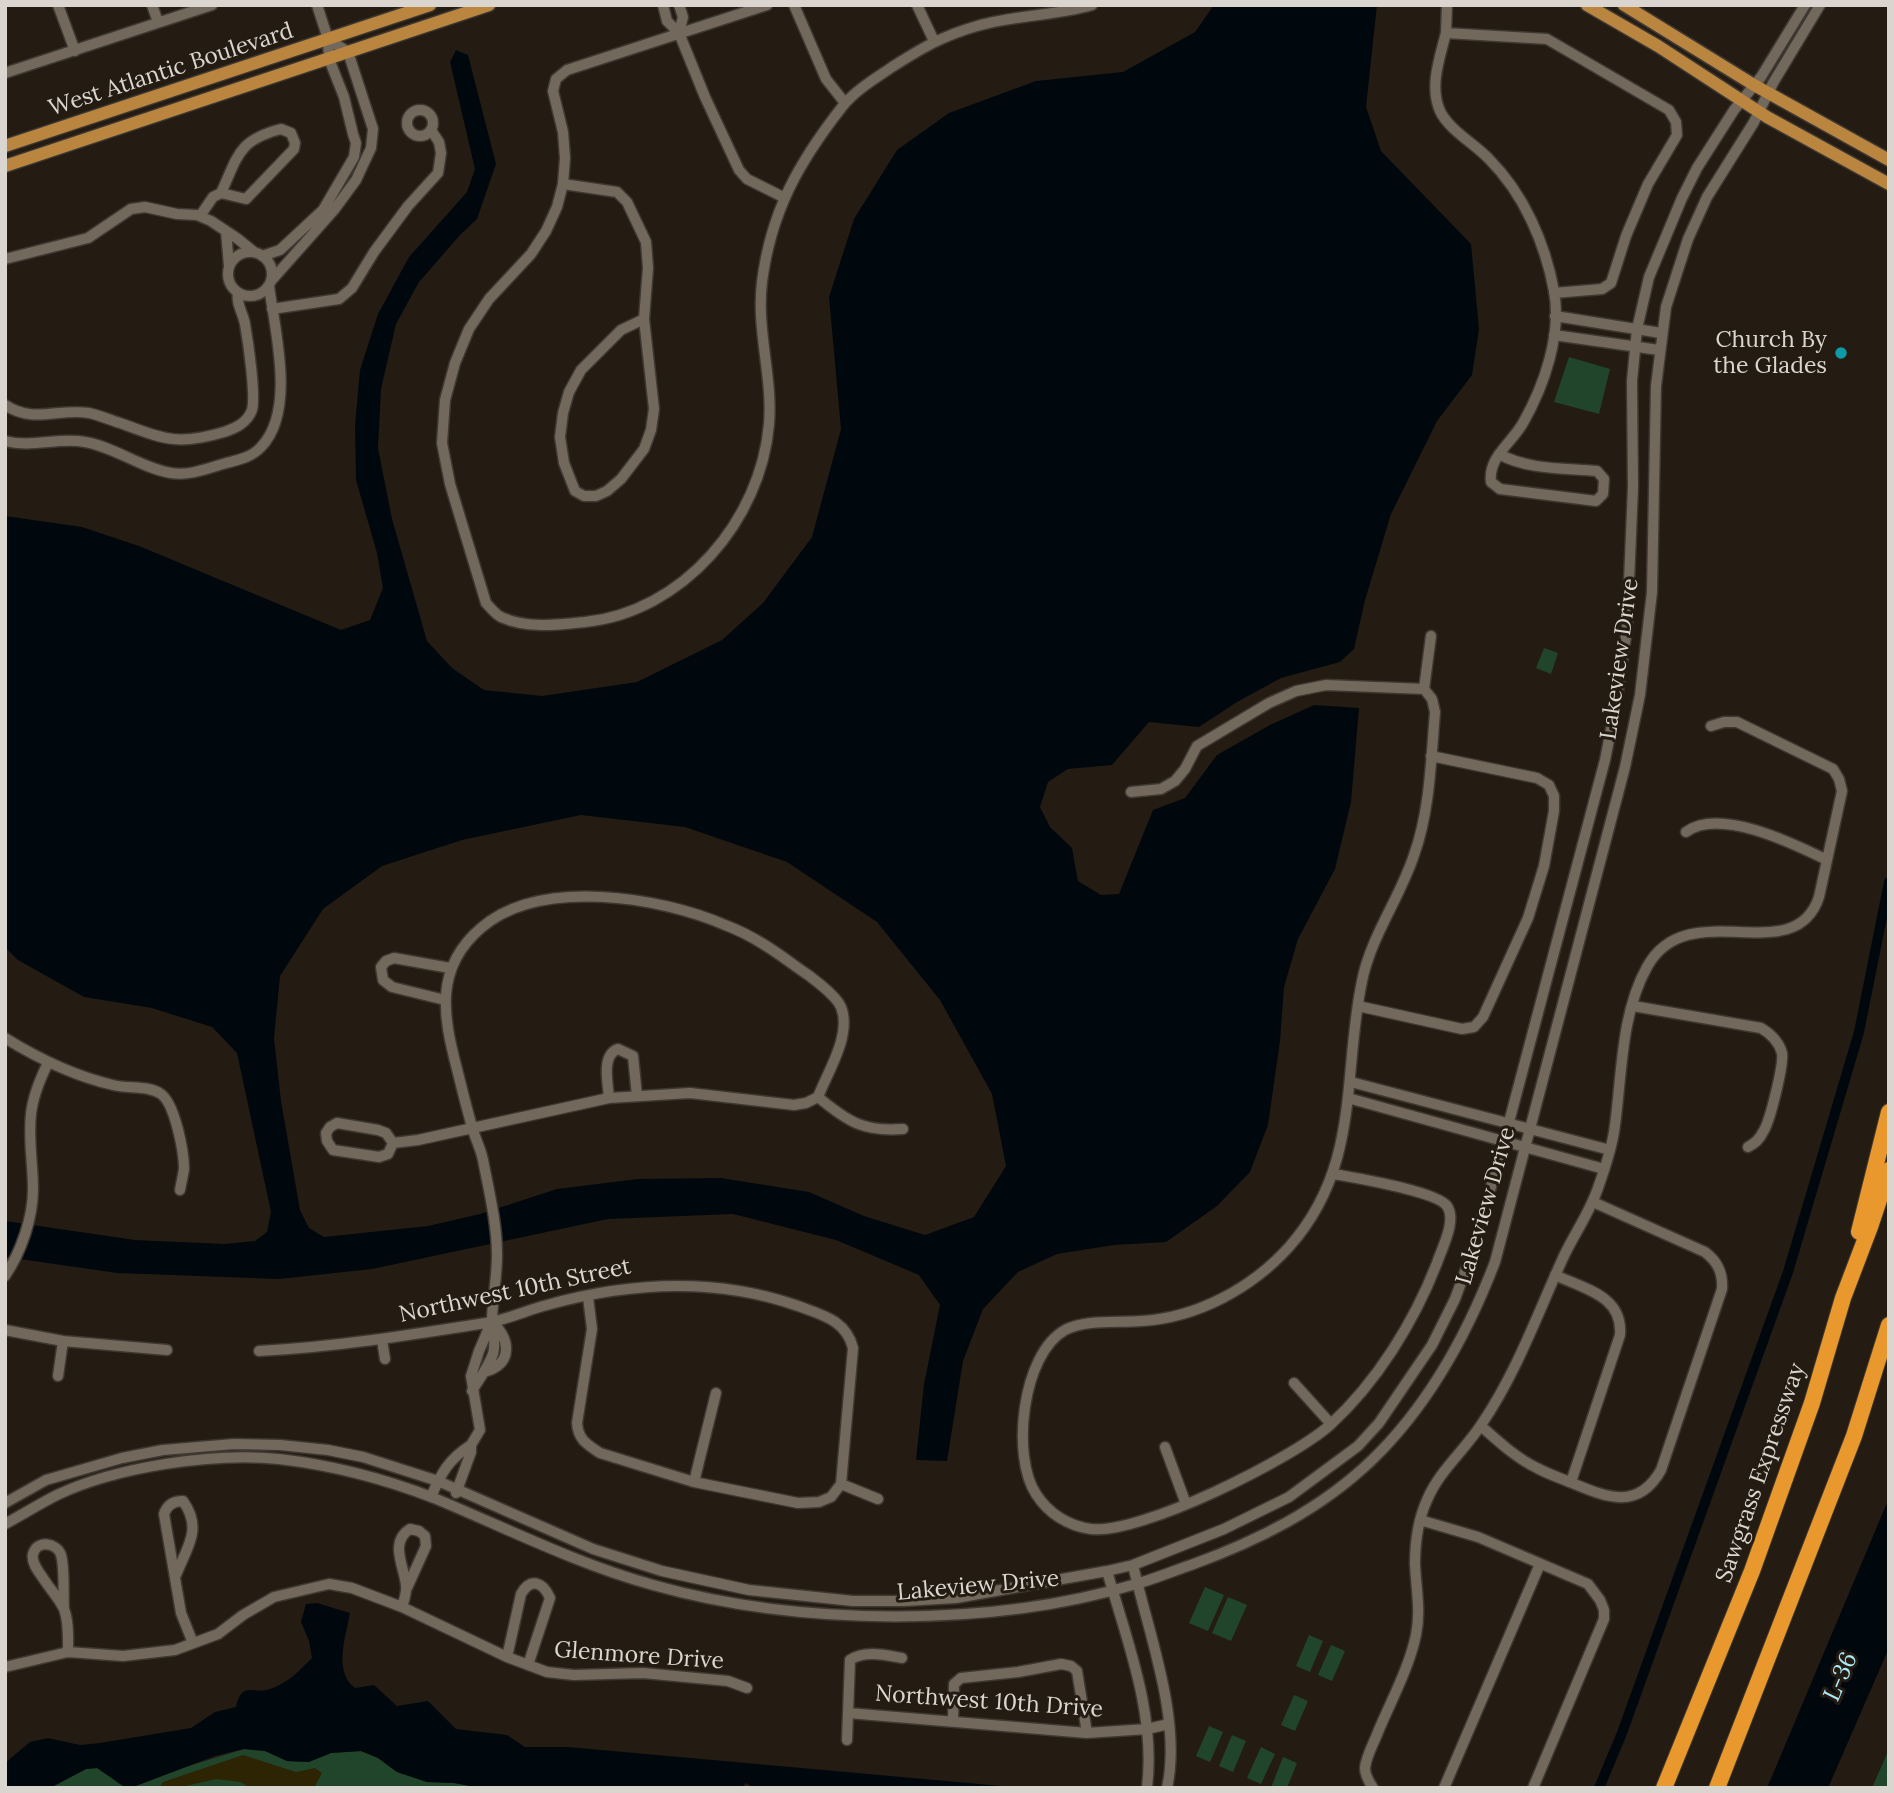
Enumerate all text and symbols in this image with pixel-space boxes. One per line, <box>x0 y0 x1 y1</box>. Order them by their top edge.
street label: West Atlantic Boulevard <box>45 17 297 123</box>
place label: Church By the Glades <box>1713 326 1827 380</box>
marker: Church By the Glades <box>1833 345 1849 361</box>
street label: Lakeview Drive <box>1595 577 1645 741</box>
street label: Lakeview Drive <box>1450 1124 1522 1288</box>
street label: Northwest 10th Street <box>397 1253 633 1329</box>
street label: Sawgrass Expressway <box>1710 1360 1812 1586</box>
street label: Lakeview Drive <box>896 1565 1060 1607</box>
street label: Glenmore Drive <box>553 1636 725 1676</box>
water label: L-36 <box>1818 1648 1864 1706</box>
street label: Northwest 10th Drive <box>874 1680 1104 1724</box>

